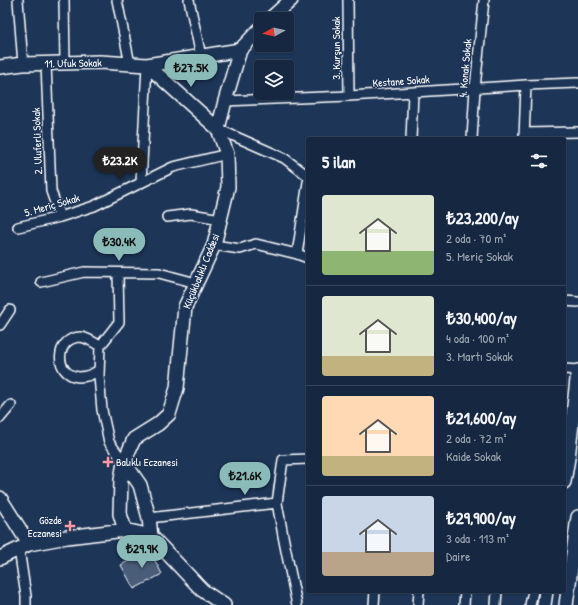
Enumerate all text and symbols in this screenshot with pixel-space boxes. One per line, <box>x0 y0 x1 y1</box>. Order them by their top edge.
north arrow <box>254 12 294 52</box>
map controls <box>254 12 294 100</box>
street label: 3. Kurşun Sokak <box>329 16 343 80</box>
street label: 4. Konak Sokak <box>455 38 475 98</box>
pin: ₺27.5K <box>158 54 224 88</box>
street label: 11. Ufuk Sokak <box>44 55 102 70</box>
text: ₺27.5K <box>173 58 209 76</box>
button: layers <box>254 60 294 100</box>
street label: Kestane Sokak <box>372 72 430 90</box>
street label: 2. Uluferli Sokak <box>29 107 45 175</box>
pin: ₺23.2K <box>87 147 153 181</box>
text: 5 ilan <box>322 150 356 173</box>
icon: filters <box>528 150 550 172</box>
text: ₺23.2K <box>102 151 138 169</box>
street label: 5. Meriç Sokak <box>23 190 82 220</box>
text: ₺23,200/ay <box>446 206 519 229</box>
icon: home <box>354 211 402 259</box>
pin: ₺30.4K <box>86 228 152 262</box>
text: 2 oda · 70 m² <box>446 229 506 247</box>
street label: Küçükbalıklı Caddesi <box>180 231 222 311</box>
text: ₺30.4K <box>102 232 136 250</box>
text: 5. Meriç Sokak <box>446 247 513 265</box>
text: ₺30,400/ay <box>446 306 517 329</box>
icon: home <box>354 312 402 360</box>
text: 4 oda · 100 m² <box>446 329 509 347</box>
text: 3. Martı Sokak <box>446 347 513 365</box>
text: ₺21,600/ay <box>446 406 516 429</box>
icon: home <box>354 412 402 460</box>
text: 2 oda · 72 m² <box>446 429 506 447</box>
text: Kaide Sokak <box>446 447 501 465</box>
place label: Balıklı Eczanesi <box>116 455 178 469</box>
marker: Balıklı Eczanesi <box>103 457 113 467</box>
pin: ₺21.6K <box>212 462 278 496</box>
text: ₺21.6K <box>228 466 262 484</box>
text: ₺29,900/ay <box>446 506 516 529</box>
icon: home <box>354 512 402 560</box>
place label: Gözde Eczanesi <box>28 513 63 540</box>
marker: Gözde Eczanesi <box>65 521 75 531</box>
text: 3 oda · 113 m² <box>446 529 509 547</box>
pin: ₺29.9K <box>109 535 175 569</box>
text: ₺29.9K <box>126 539 158 557</box>
text: Daire <box>446 547 470 565</box>

